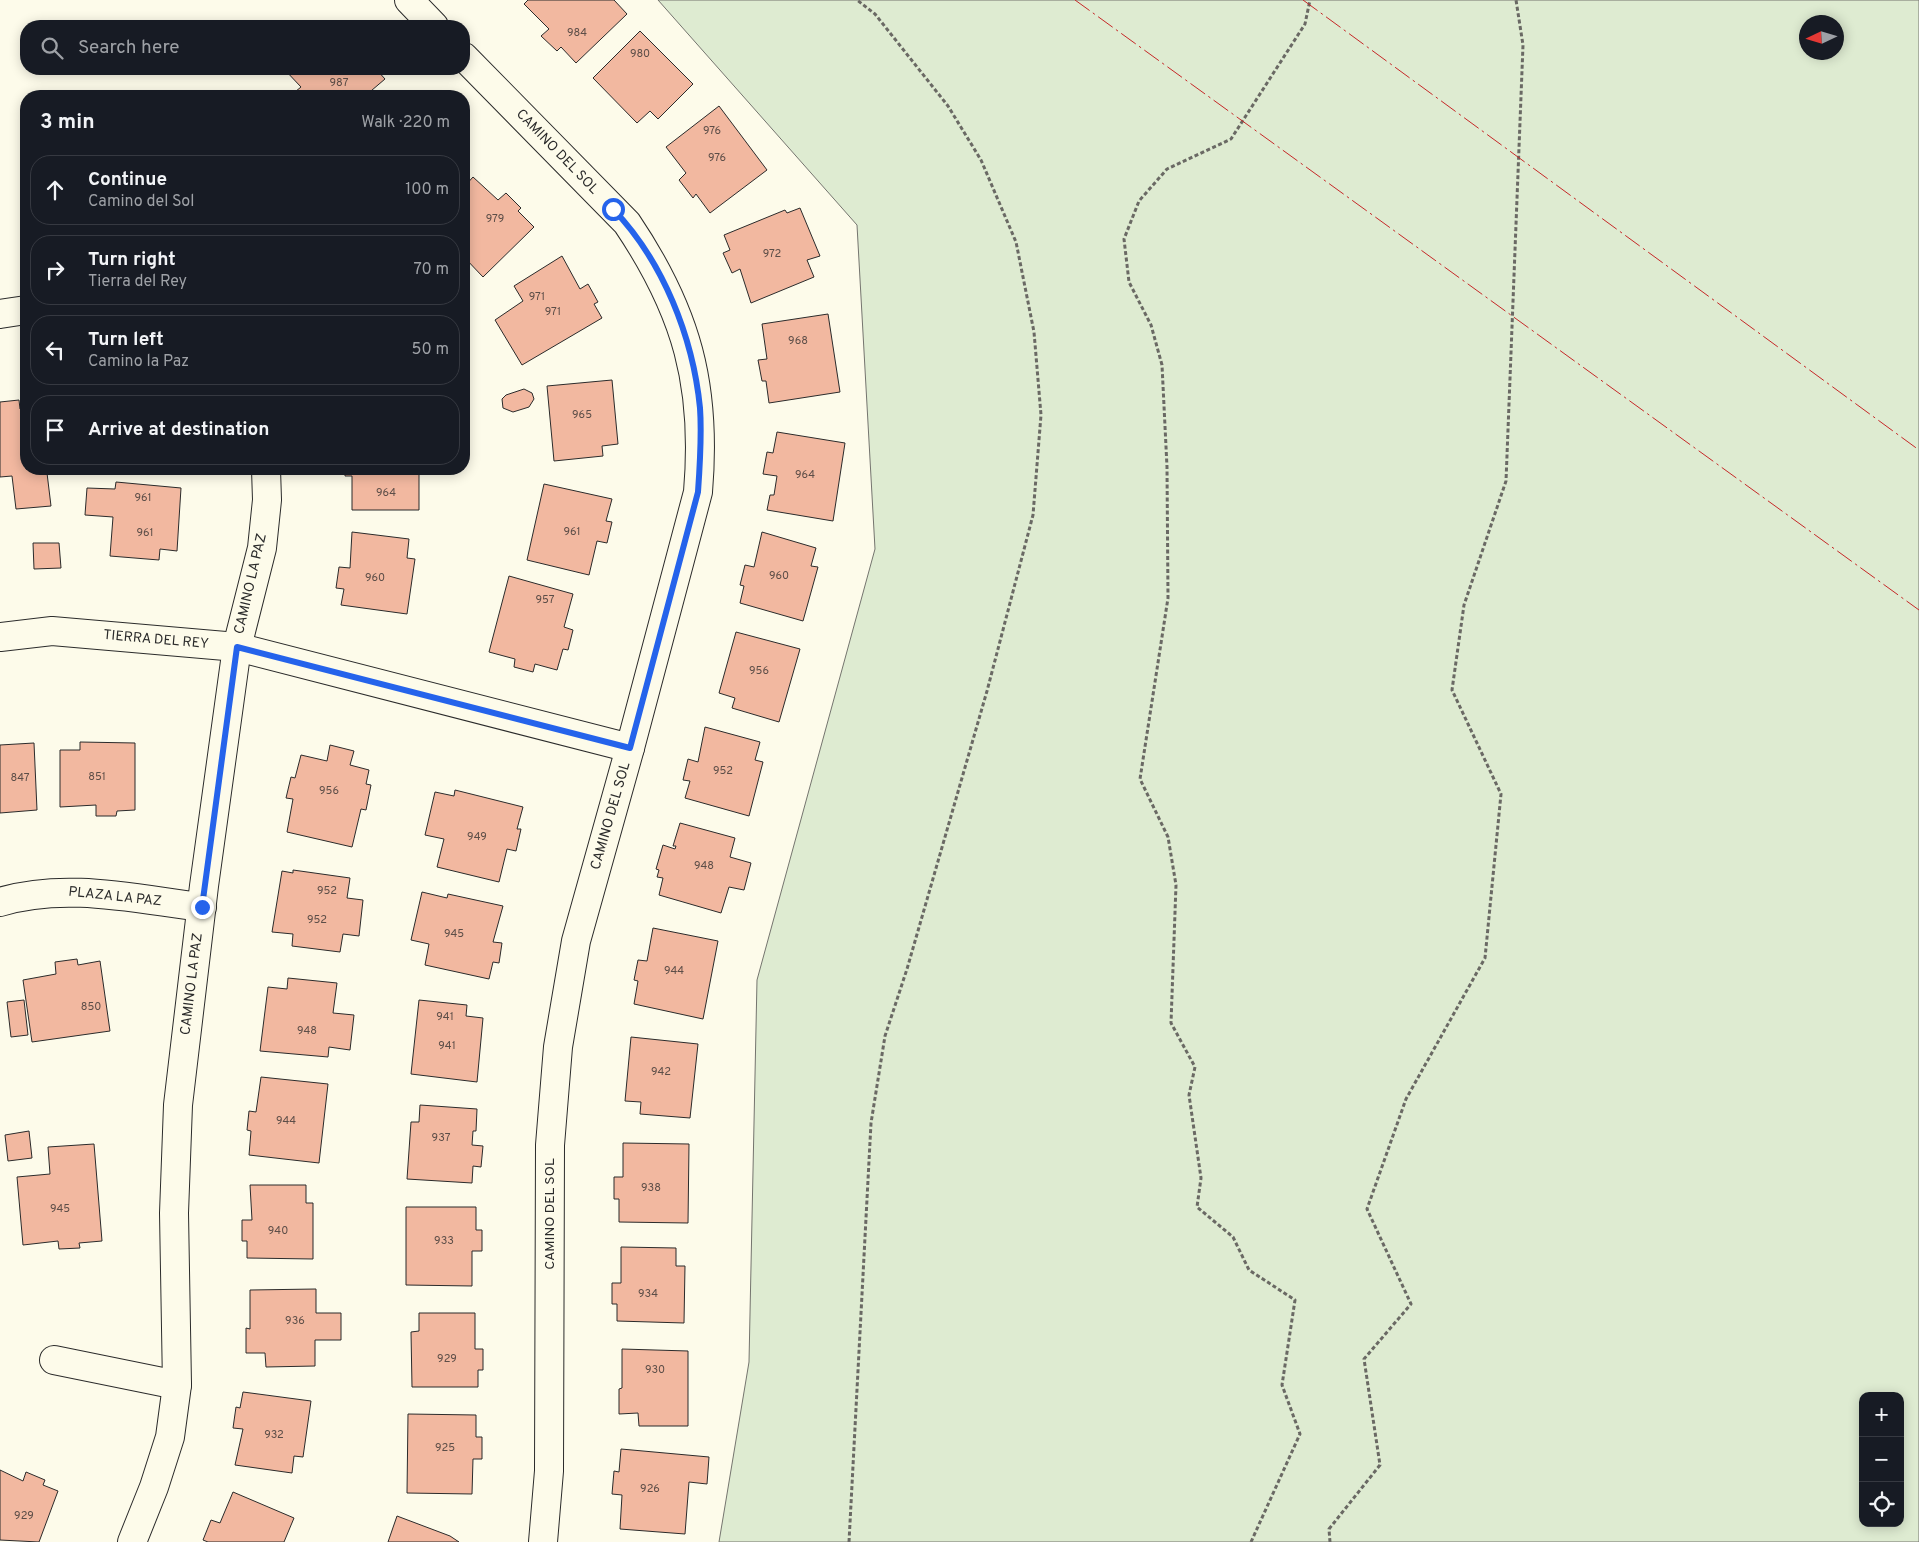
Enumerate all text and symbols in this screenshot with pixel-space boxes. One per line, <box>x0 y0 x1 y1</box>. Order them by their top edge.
north arrow <box>1799 15 1844 60</box>
search box <box>20 20 470 75</box>
house number: 984 <box>567 26 587 40</box>
icon: search <box>38 34 66 62</box>
text: Search here <box>78 36 180 60</box>
house number: 980 <box>630 47 650 61</box>
house number: 987 <box>330 76 349 90</box>
street label: CAMINO DEL SOL <box>512 106 602 198</box>
text: 3 min <box>40 109 95 136</box>
text: Walk · 220 m <box>361 113 450 133</box>
house number: 976 <box>703 124 721 138</box>
house number: 976 <box>708 151 726 165</box>
text: Continue <box>88 168 167 192</box>
icon: ahead <box>41 176 69 204</box>
text: 100 m <box>405 180 449 200</box>
text: Camino del Sol <box>88 192 195 212</box>
route start <box>602 198 625 221</box>
house number: 979 <box>486 212 504 226</box>
house number: 972 <box>763 247 781 261</box>
text: Turn right <box>88 248 176 272</box>
icon: right <box>41 256 69 284</box>
text: 70 m <box>414 260 449 280</box>
text: Tierra del Rey <box>88 272 187 292</box>
house number: 971 <box>529 290 545 304</box>
house number: 971 <box>545 305 561 319</box>
text: Turn left <box>88 328 164 352</box>
house number: 968 <box>788 334 808 348</box>
icon: left <box>41 336 69 364</box>
text: 50 m <box>412 340 449 360</box>
text: Camino la Paz <box>88 352 189 372</box>
house number: 965 <box>572 408 592 422</box>
icon: arrive <box>41 416 69 444</box>
text: Arrive at destination <box>88 418 269 442</box>
house number: 964 <box>795 468 815 482</box>
house number: 964 <box>376 486 396 500</box>
house number: 961 <box>134 491 152 505</box>
house number: 961 <box>563 525 581 539</box>
house number: 961 <box>136 526 154 540</box>
street label: CAMINO LA PAZ <box>231 532 271 636</box>
house number: 960 <box>769 569 789 583</box>
house number: 960 <box>365 571 385 585</box>
house number: 957 <box>535 593 555 607</box>
street label: TIERRA DEL REY <box>103 627 210 653</box>
house number: 956 <box>749 664 769 678</box>
street label: CAMINO DEL SOL <box>587 760 635 872</box>
house number: 952 <box>713 764 733 778</box>
house number: 851 <box>88 770 106 784</box>
house number: 847 <box>10 771 30 785</box>
house number: 956 <box>319 784 339 798</box>
house number: 949 <box>467 830 487 844</box>
house number: 948 <box>694 859 714 873</box>
street label: PLAZA LA PAZ <box>67 884 163 910</box>
house number: 952 <box>317 884 337 898</box>
route end <box>191 896 214 919</box>
house number: 952 <box>307 913 327 927</box>
house number: 945 <box>444 927 464 941</box>
street label: CAMINO LA PAZ <box>177 932 207 1036</box>
house number: 944 <box>664 964 684 978</box>
house number: 850 <box>81 1000 101 1014</box>
house number: 941 <box>436 1010 454 1024</box>
house number: 948 <box>297 1024 317 1038</box>
house number: 941 <box>438 1039 456 1053</box>
house number: 942 <box>651 1065 671 1079</box>
house number: 944 <box>276 1114 296 1128</box>
house number: 937 <box>432 1131 451 1145</box>
street label: CAMINO DEL SOL <box>542 1158 559 1270</box>
house number: 938 <box>641 1181 661 1195</box>
house number: 945 <box>50 1202 70 1216</box>
house number: 940 <box>268 1224 288 1238</box>
house number: 933 <box>434 1234 454 1248</box>
house number: 934 <box>638 1287 658 1301</box>
house number: 936 <box>285 1314 305 1328</box>
house number: 929 <box>437 1352 457 1366</box>
house number: 930 <box>645 1363 665 1377</box>
map controls <box>1859 1392 1904 1527</box>
button: + <box>1859 1392 1904 1437</box>
house number: 932 <box>264 1428 284 1442</box>
button: − <box>1859 1437 1904 1482</box>
house number: 925 <box>435 1441 455 1455</box>
house number: 926 <box>640 1482 660 1496</box>
button: locate <box>1859 1482 1904 1527</box>
house number: 929 <box>14 1509 34 1523</box>

